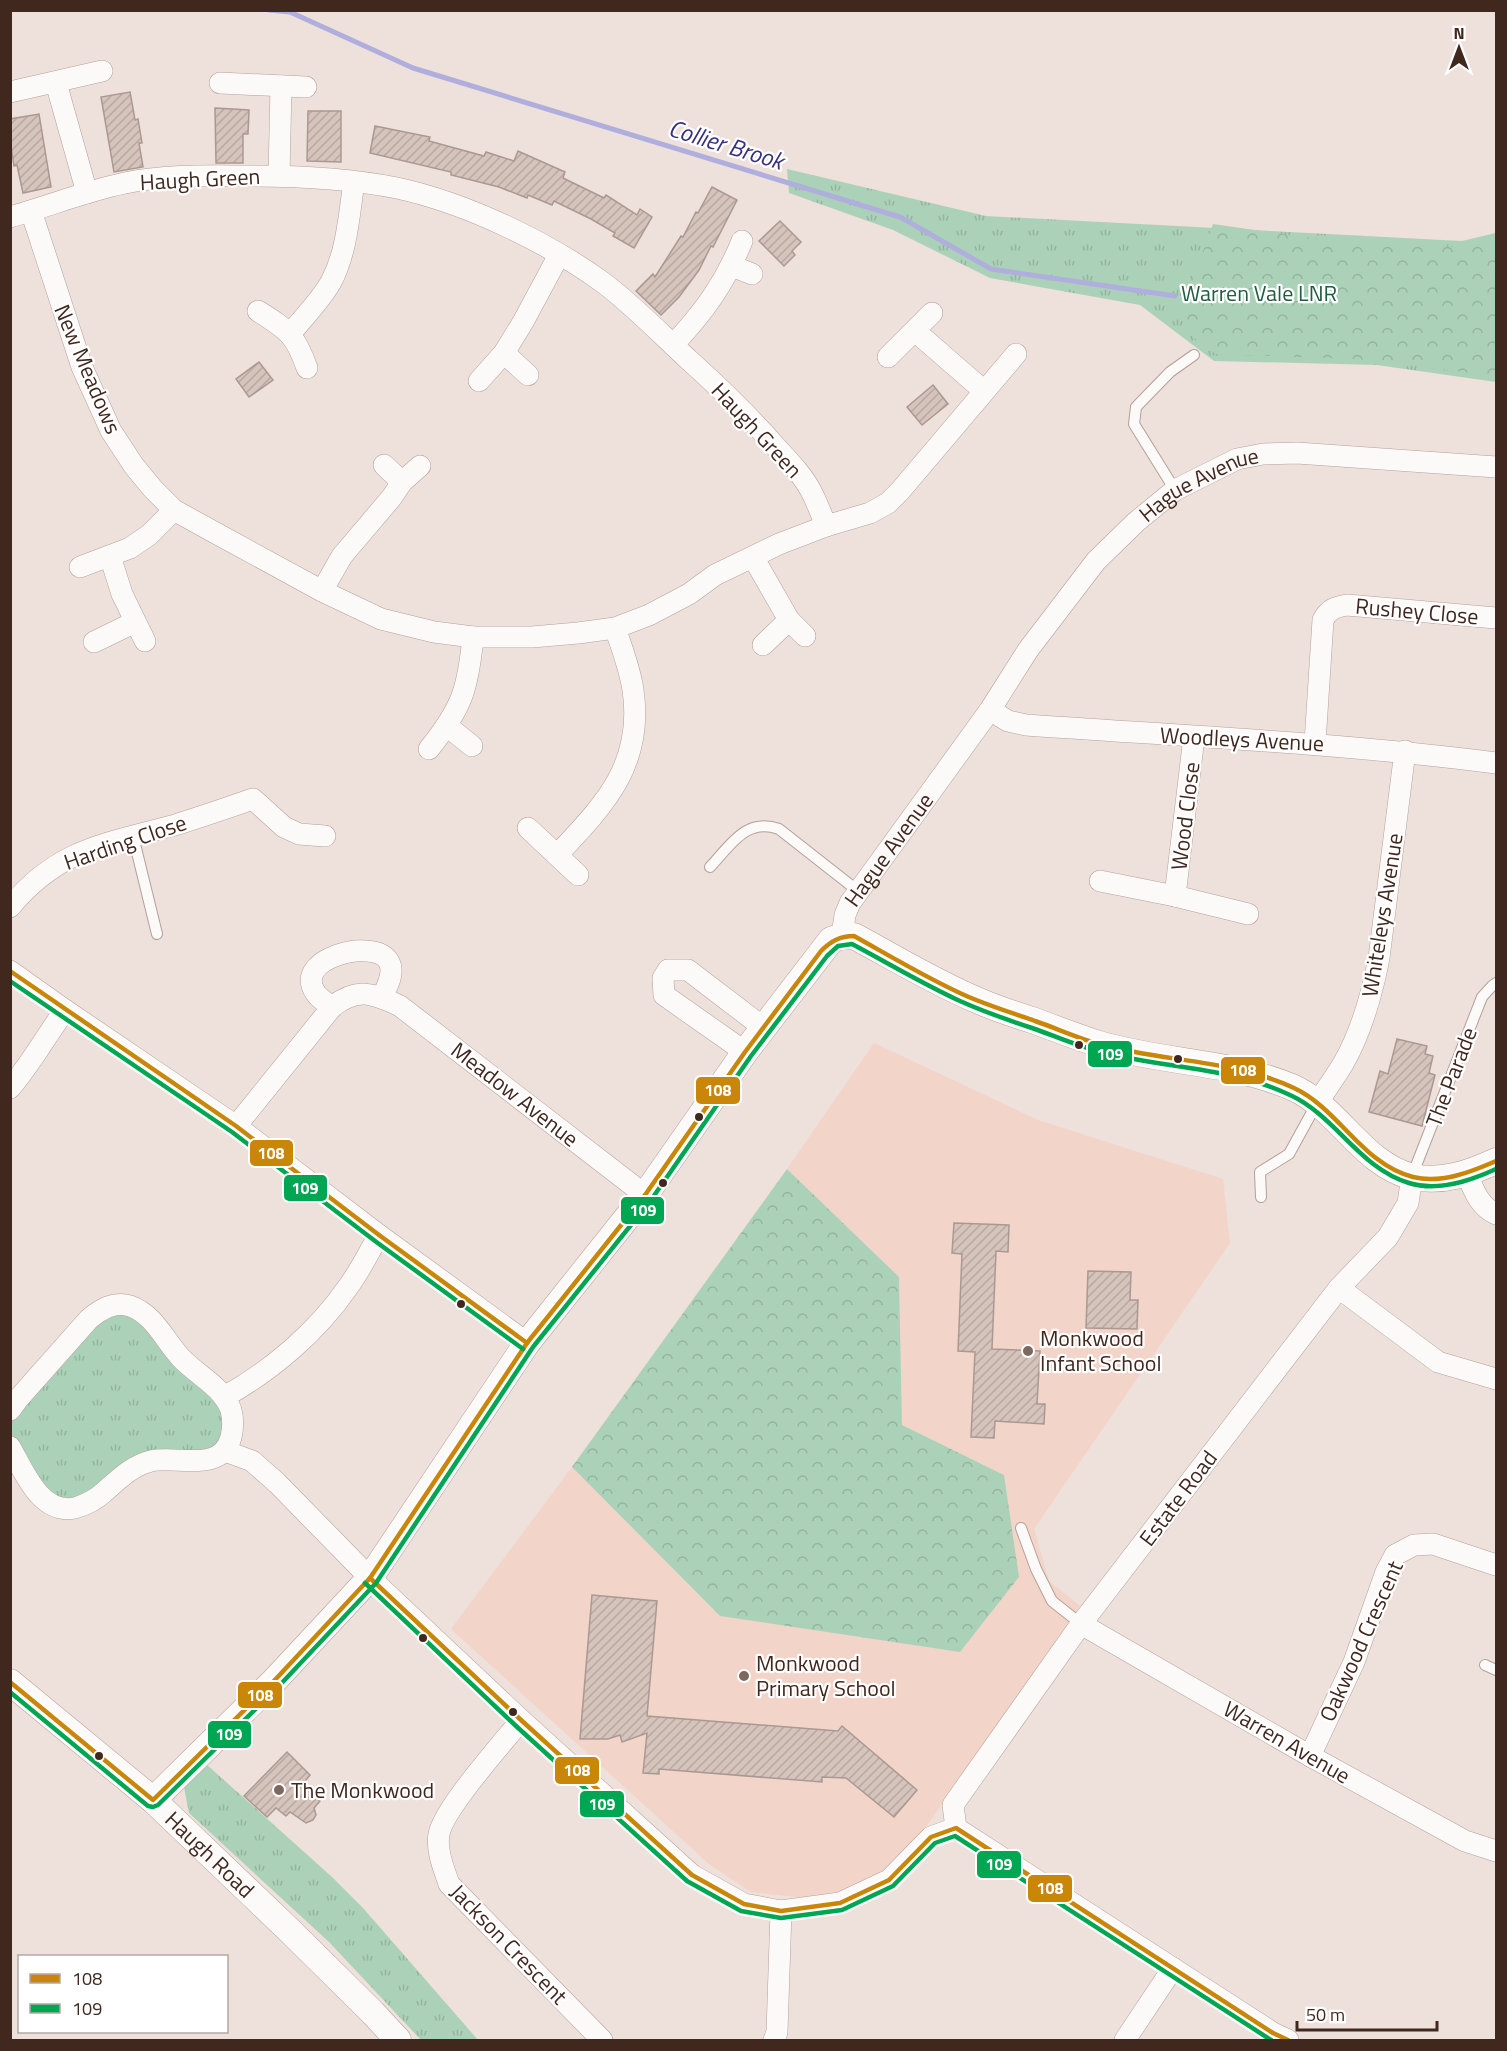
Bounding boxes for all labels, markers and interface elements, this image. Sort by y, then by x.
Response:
north arrow [1429,18,1489,78]
text: N [1453,21,1465,45]
water label: Collier Brook [664,110,791,180]
street label: Haugh Green [139,159,261,199]
park label: Warren Vale LNR [1181,276,1337,310]
street label: New Meadows [45,299,131,439]
street label: Haugh Green [703,374,811,486]
street label: Hague Avenue [1131,438,1261,530]
street label: Rushey Close [1354,589,1480,633]
street label: Woodleys Avenue [1159,718,1325,760]
street label: Wood Close [1161,760,1209,872]
street label: Hague Avenue [836,786,942,914]
street label: Harding Close [59,805,191,879]
street label: Whiteleys Avenue [1352,831,1412,999]
street label: The Parade [1416,1022,1486,1132]
street label: Meadow Avenue [444,1033,586,1155]
unlabelled marker [1073,1039,1085,1051]
line badge: 109 [1087,1040,1133,1068]
text: 109 [1097,1042,1123,1066]
unlabelled marker [1172,1053,1184,1065]
line badge: 108 [1220,1056,1266,1085]
text: 108 [1230,1058,1256,1082]
line badge: 108 [695,1076,741,1105]
text: 108 [705,1078,731,1102]
unlabelled marker [693,1111,705,1123]
line badge: 108 [249,1139,294,1167]
text: 108 [258,1141,284,1165]
line badge: 109 [283,1174,328,1202]
text: 109 [292,1176,318,1200]
unlabelled marker [657,1177,669,1189]
line badge: 109 [620,1196,665,1225]
text: 109 [630,1198,656,1222]
unlabelled marker [455,1298,467,1310]
place label: Monkwood Infant School [1040,1321,1162,1380]
marker: Monkwood Infant School [1021,1344,1035,1358]
street label: Estate Road [1131,1443,1225,1553]
street label: Oakwood Crescent [1310,1555,1412,1727]
unlabelled marker [417,1632,429,1644]
place label: Monkwood Primary School [756,1646,896,1705]
marker: Monkwood Primary School [737,1669,751,1683]
line badge: 108 [237,1681,283,1709]
text: 108 [247,1683,273,1707]
street label: Warren Avenue [1217,1692,1357,1792]
unlabelled marker [507,1706,519,1718]
line badge: 109 [207,1720,252,1749]
text: 109 [216,1722,242,1746]
unlabelled marker [93,1750,105,1762]
line badge: 108 [554,1756,600,1785]
text: 108 [564,1758,590,1782]
place label: The Monkwood [291,1773,434,1807]
marker: The Monkwood [272,1783,286,1797]
line badge: 109 [579,1790,625,1818]
text: 109 [589,1792,615,1816]
street label: Haugh Road [157,1803,263,1906]
line badge: 109 [976,1850,1022,1879]
text: 109 [986,1852,1012,1876]
line badge: 108 [1027,1874,1073,1903]
street label: Jackson Crescent [442,1876,576,2012]
text: 108 [1037,1876,1063,1900]
legend [18,1955,228,2033]
text: 108 [72,1965,102,1992]
scale bar [1297,1994,1436,2032]
text: 109 [72,1995,102,2022]
text: 50 m [1306,2001,1345,2028]

